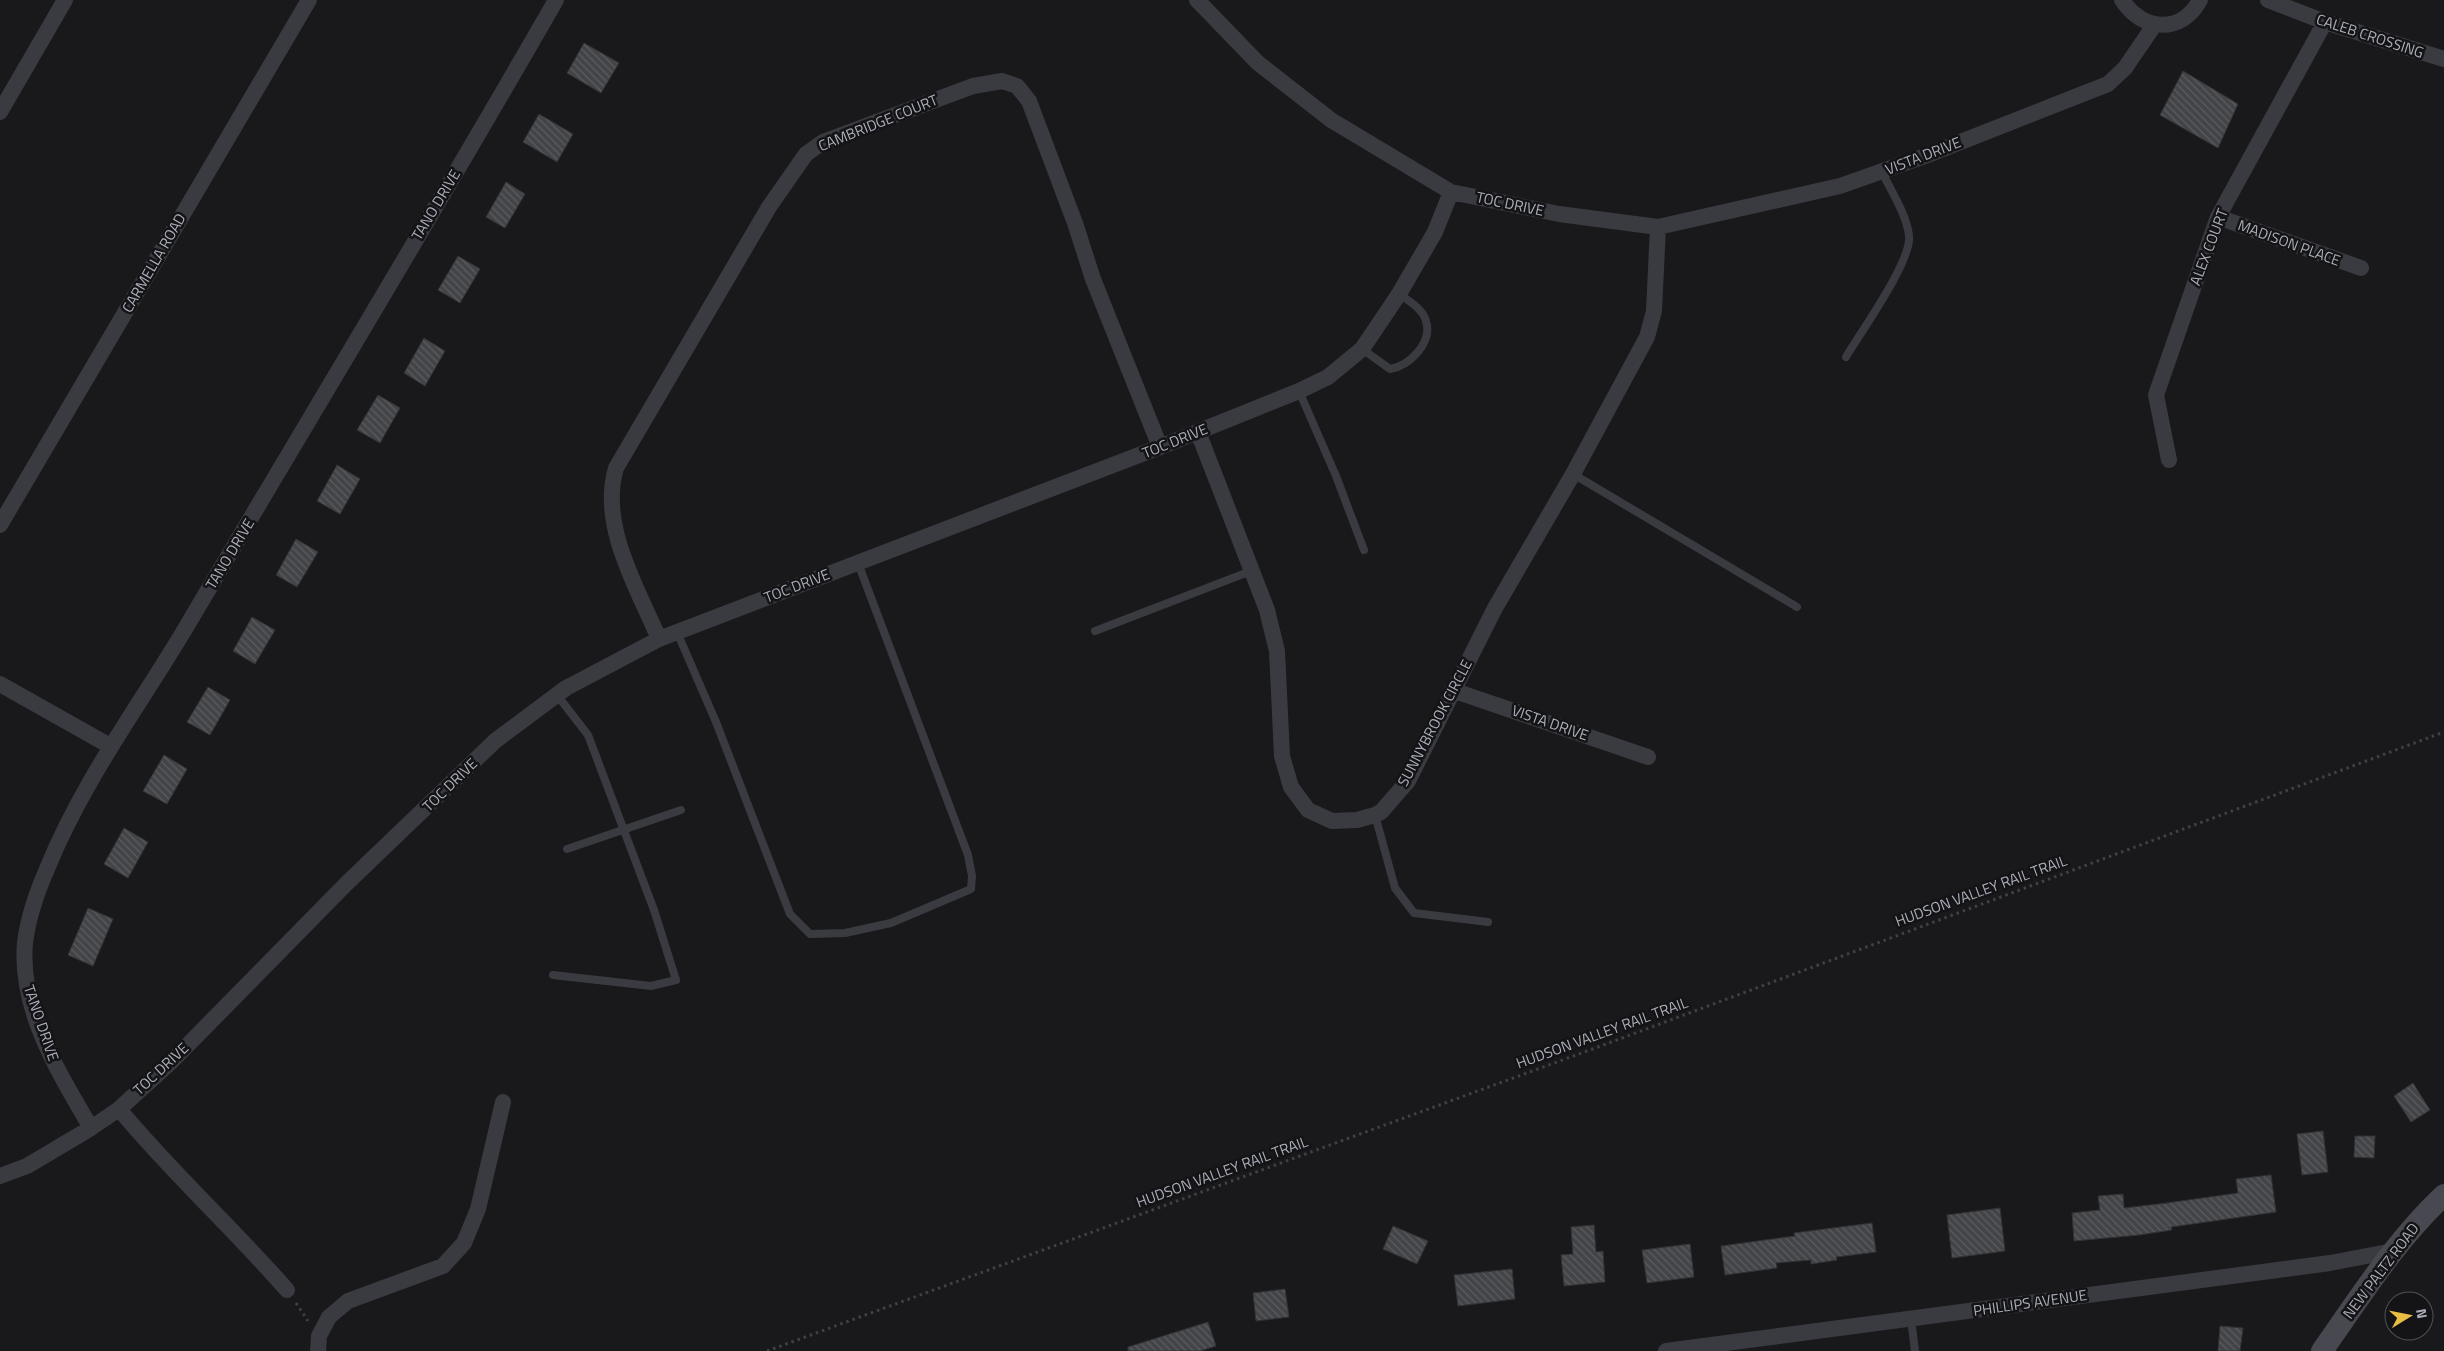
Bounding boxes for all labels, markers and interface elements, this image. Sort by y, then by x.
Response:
street label: CALEB CROSSING [2313,7,2427,64]
street label: CAMBRIDGE COURT [815,88,941,157]
street label: VISTA DRIVE [1882,131,1964,181]
street label: TANO DRIVE [405,165,466,245]
street label: TOC DRIVE [1474,185,1546,222]
street label: ALEX COURT [2183,205,2234,289]
street label: CARMELLA ROAD [116,209,191,317]
street label: MADISON PLACE [2235,213,2344,272]
street label: TOC DRIVE [1139,417,1211,464]
street label: TANO DRIVE [199,514,260,594]
street label: TOC DRIVE [761,563,833,609]
street label: SUNNYBROOK CIRCLE [1391,655,1478,790]
street label: VISTA DRIVE [1509,699,1592,746]
street label: TOC DRIVE [417,753,482,817]
street label: HUDSON VALLEY RAIL TRAIL [1892,849,2070,932]
street label: TANO DRIVE [18,982,65,1064]
street label: HUDSON VALLEY RAIL TRAIL [1513,991,1691,1074]
street label: TOC DRIVE [128,1037,194,1100]
street label: HUDSON VALLEY RAIL TRAIL [1133,1130,1311,1213]
street label: NEW PALTZ ROAD [2339,1220,2423,1322]
street label: PHILLIPS AVENUE [1972,1283,2088,1322]
north arrow [2384,1291,2434,1341]

